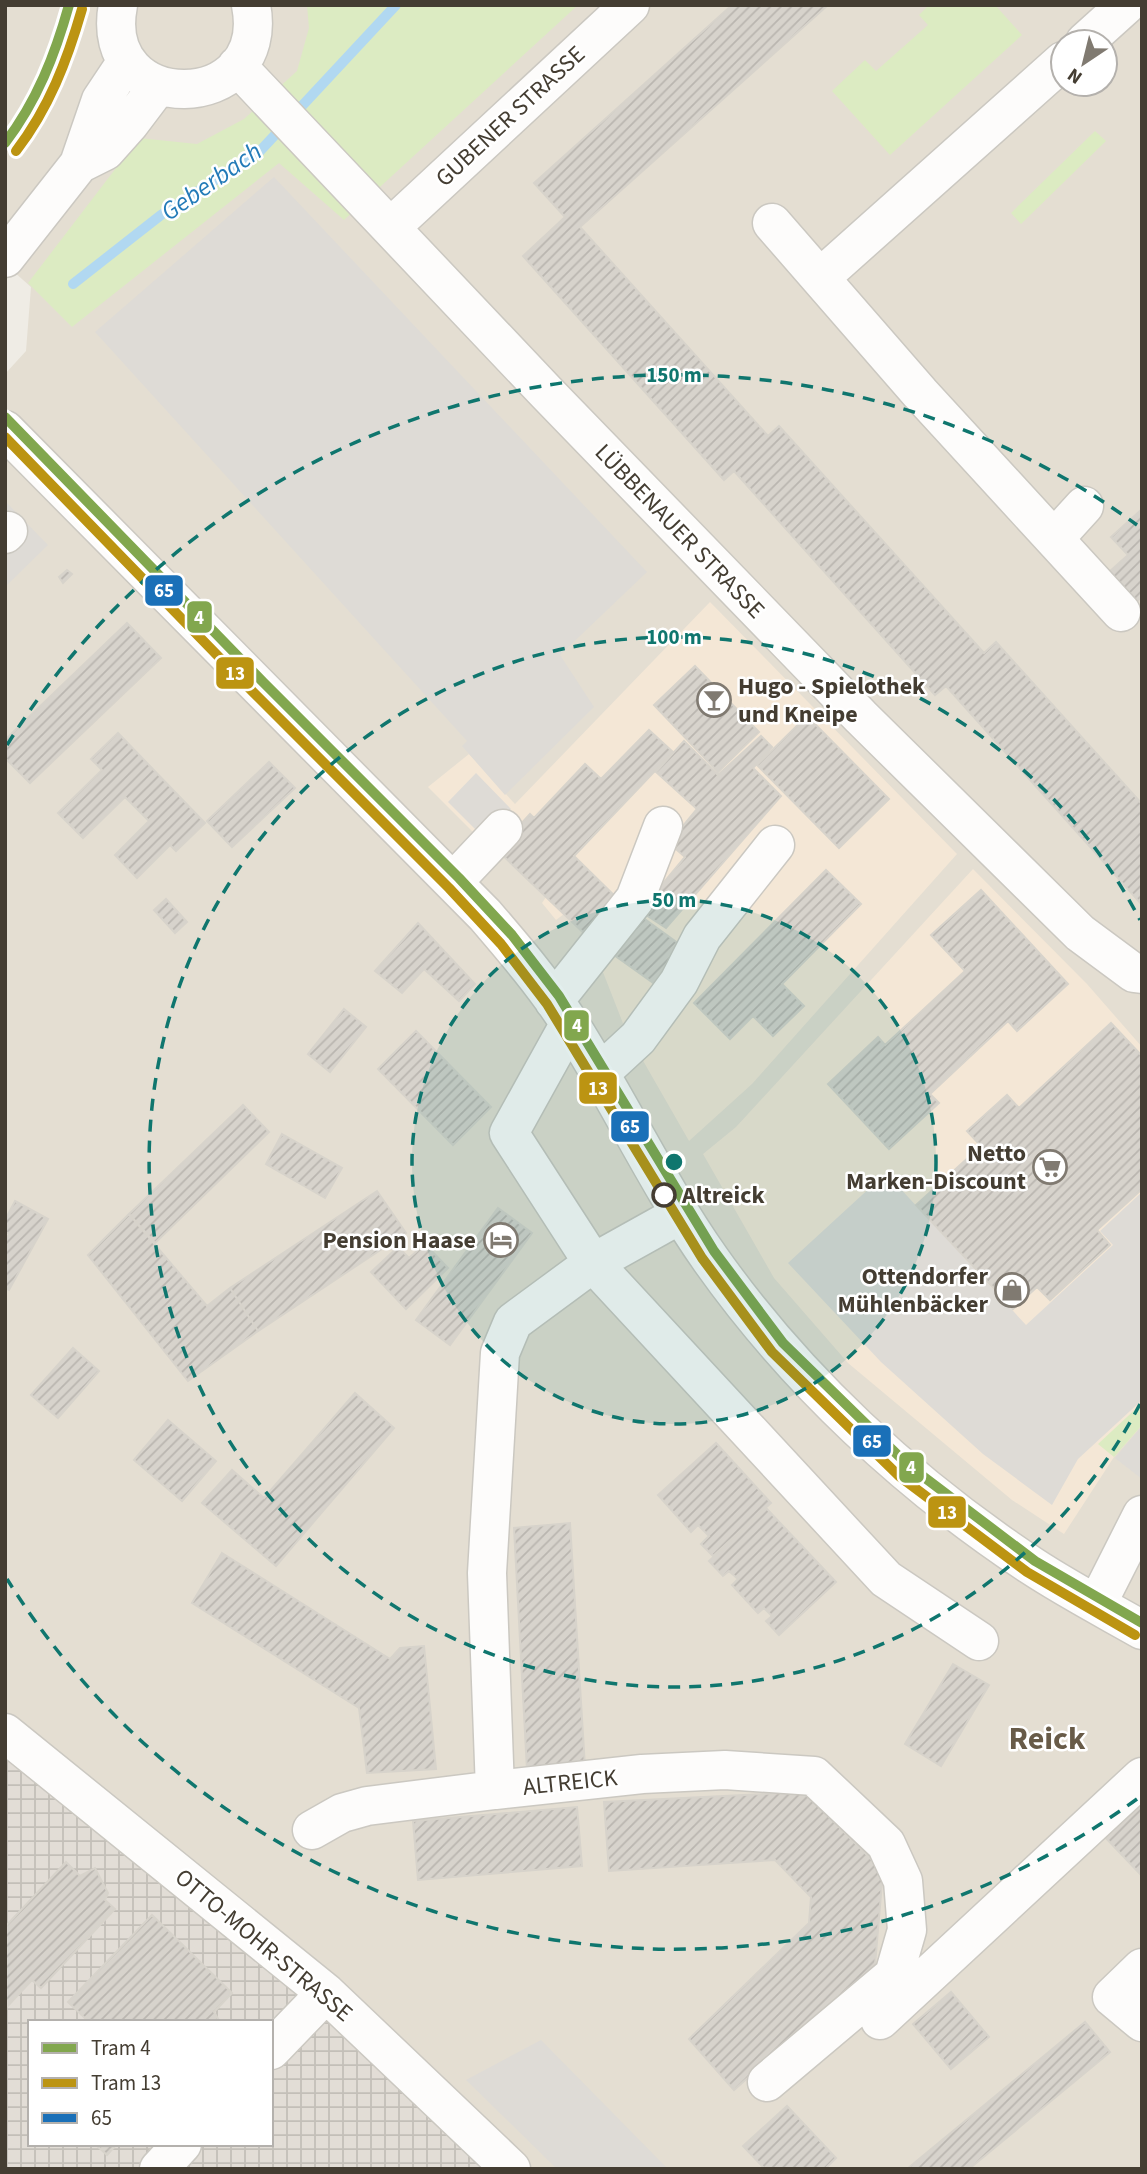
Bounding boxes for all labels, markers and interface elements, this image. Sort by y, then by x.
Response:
north arrow [1049,28,1119,98]
street label: GUBENER STRASSE [428,38,593,195]
text: N [1062,61,1088,90]
water label: Geberbach [153,133,269,230]
text: 150 m [646,360,702,390]
street label: LÜBBENAUER STRASSE [587,436,773,627]
line badge: 65 [144,574,184,607]
text: 65 [154,578,174,605]
line badge: 4 [186,600,213,634]
text: 4 [194,605,204,632]
text: 100 m [646,622,702,652]
line badge: 13 [215,656,255,690]
text: 13 [225,661,245,688]
place label: Hugo - Spielothek und Kneipe [738,669,926,732]
bar icon: Hugo - Spielothek und Kneipe [695,681,733,719]
text: 50 m [652,885,696,915]
line badge: 4 [563,1009,590,1042]
text: 4 [572,1013,582,1040]
line badge: 13 [578,1071,618,1105]
text: 13 [588,1076,608,1103]
line badge: 65 [610,1110,650,1143]
text: 65 [620,1114,640,1141]
place label: Netto Marken-Discount [846,1136,1026,1199]
supermarket icon: Netto Marken-Discount [1031,1148,1069,1186]
centre of rings [662,1150,686,1174]
place label: Altreick [681,1178,765,1213]
marker: Altreick [652,1183,676,1207]
hotel icon: Pension Haase [482,1221,520,1259]
place label: Pension Haase [322,1223,476,1258]
place label: Ottendorfer Mühlenbäcker [838,1259,988,1322]
shop icon: Ottendorfer Mühlenbäcker [993,1271,1031,1309]
line badge: 65 [852,1424,892,1458]
text: 65 [862,1429,882,1456]
line badge: 4 [898,1451,925,1484]
text: 4 [906,1455,916,1482]
line badge: 13 [927,1495,967,1529]
text: 13 [937,1500,957,1527]
district label: Reick [1008,1716,1086,1762]
street label: ALTREICK [521,1760,619,1805]
street label: OTTO-MOHR-STRASSE [167,1860,360,2030]
legend [28,2020,273,2146]
text: Tram 4 [91,2033,151,2063]
text: Tram 13 [91,2068,161,2098]
text: 65 [91,2103,112,2133]

